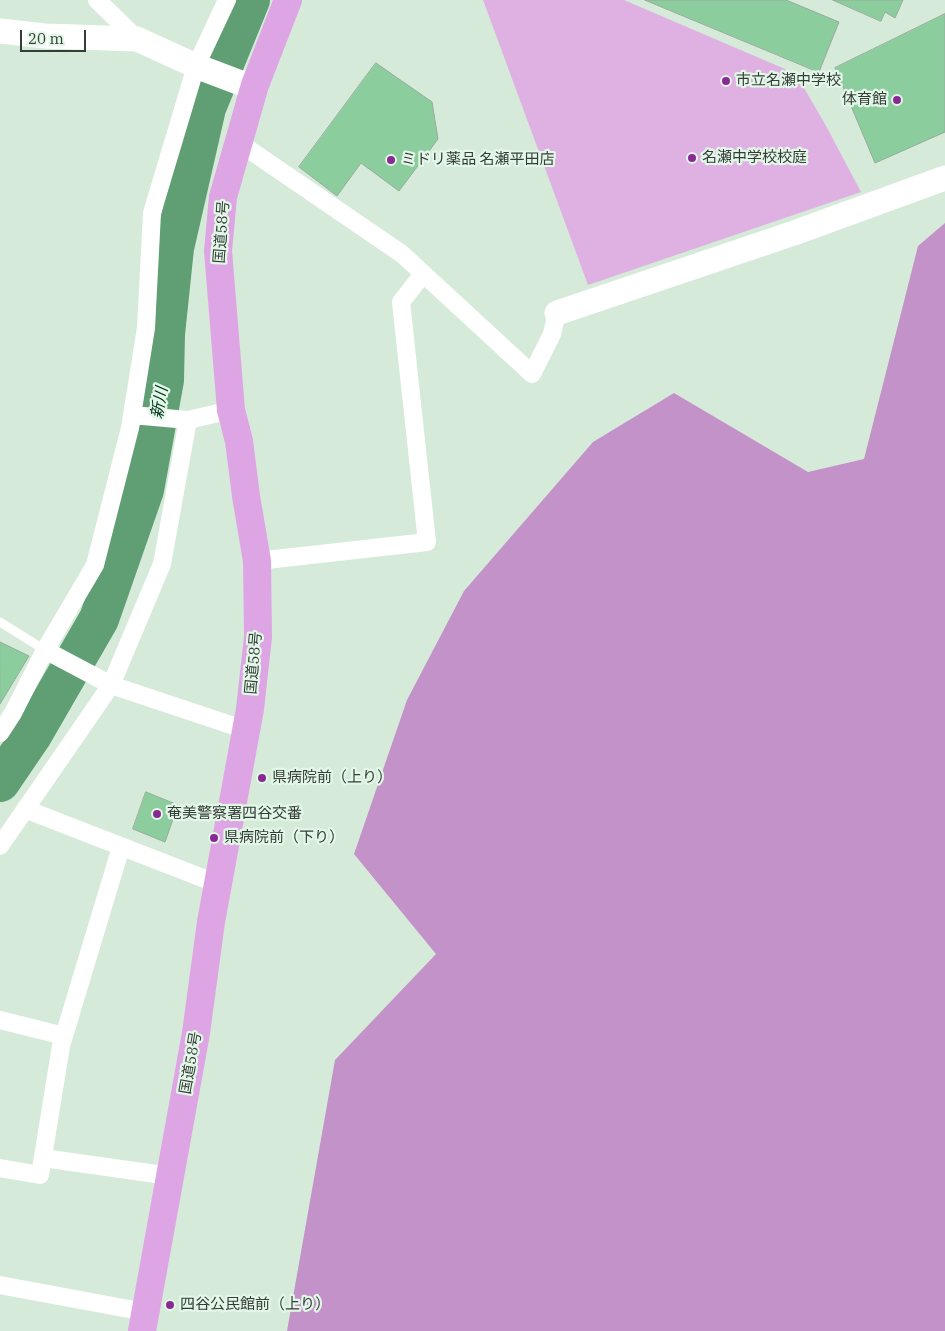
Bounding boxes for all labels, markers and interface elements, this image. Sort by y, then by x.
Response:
scale bar [22,20,89,52]
text: 20 m [28,29,64,48]
place label: 市立名瀬中学校 [736,72,841,90]
marker: 市立名瀬中学校 [720,75,732,87]
place label: 体育館 [842,91,887,109]
marker: 体育館 [891,94,903,106]
place label: 名瀬中学校校庭 [702,149,807,167]
place label: ミドリ薬品 名瀬平田店 [401,151,554,169]
marker: 名瀬中学校校庭 [686,152,698,164]
marker: ミドリ薬品 名瀬平田店 [385,154,397,166]
street label: 国道58号 [211,200,233,264]
water label: 新川 [148,386,172,420]
street label: 国道58号 [242,631,266,695]
place label: 県病院前（上り） [272,769,392,787]
marker: 県病院前（上り） [256,772,268,784]
place label: 奄美警察署四谷交番 [167,805,302,823]
marker: 奄美警察署四谷交番 [151,808,163,820]
place label: 県病院前（下り） [224,829,344,847]
marker: 県病院前（下り） [208,832,220,844]
street label: 国道58号 [177,1030,205,1096]
place label: 四谷公民館前（上り） [180,1296,330,1314]
marker: 四谷公民館前（上り） [164,1299,176,1311]

